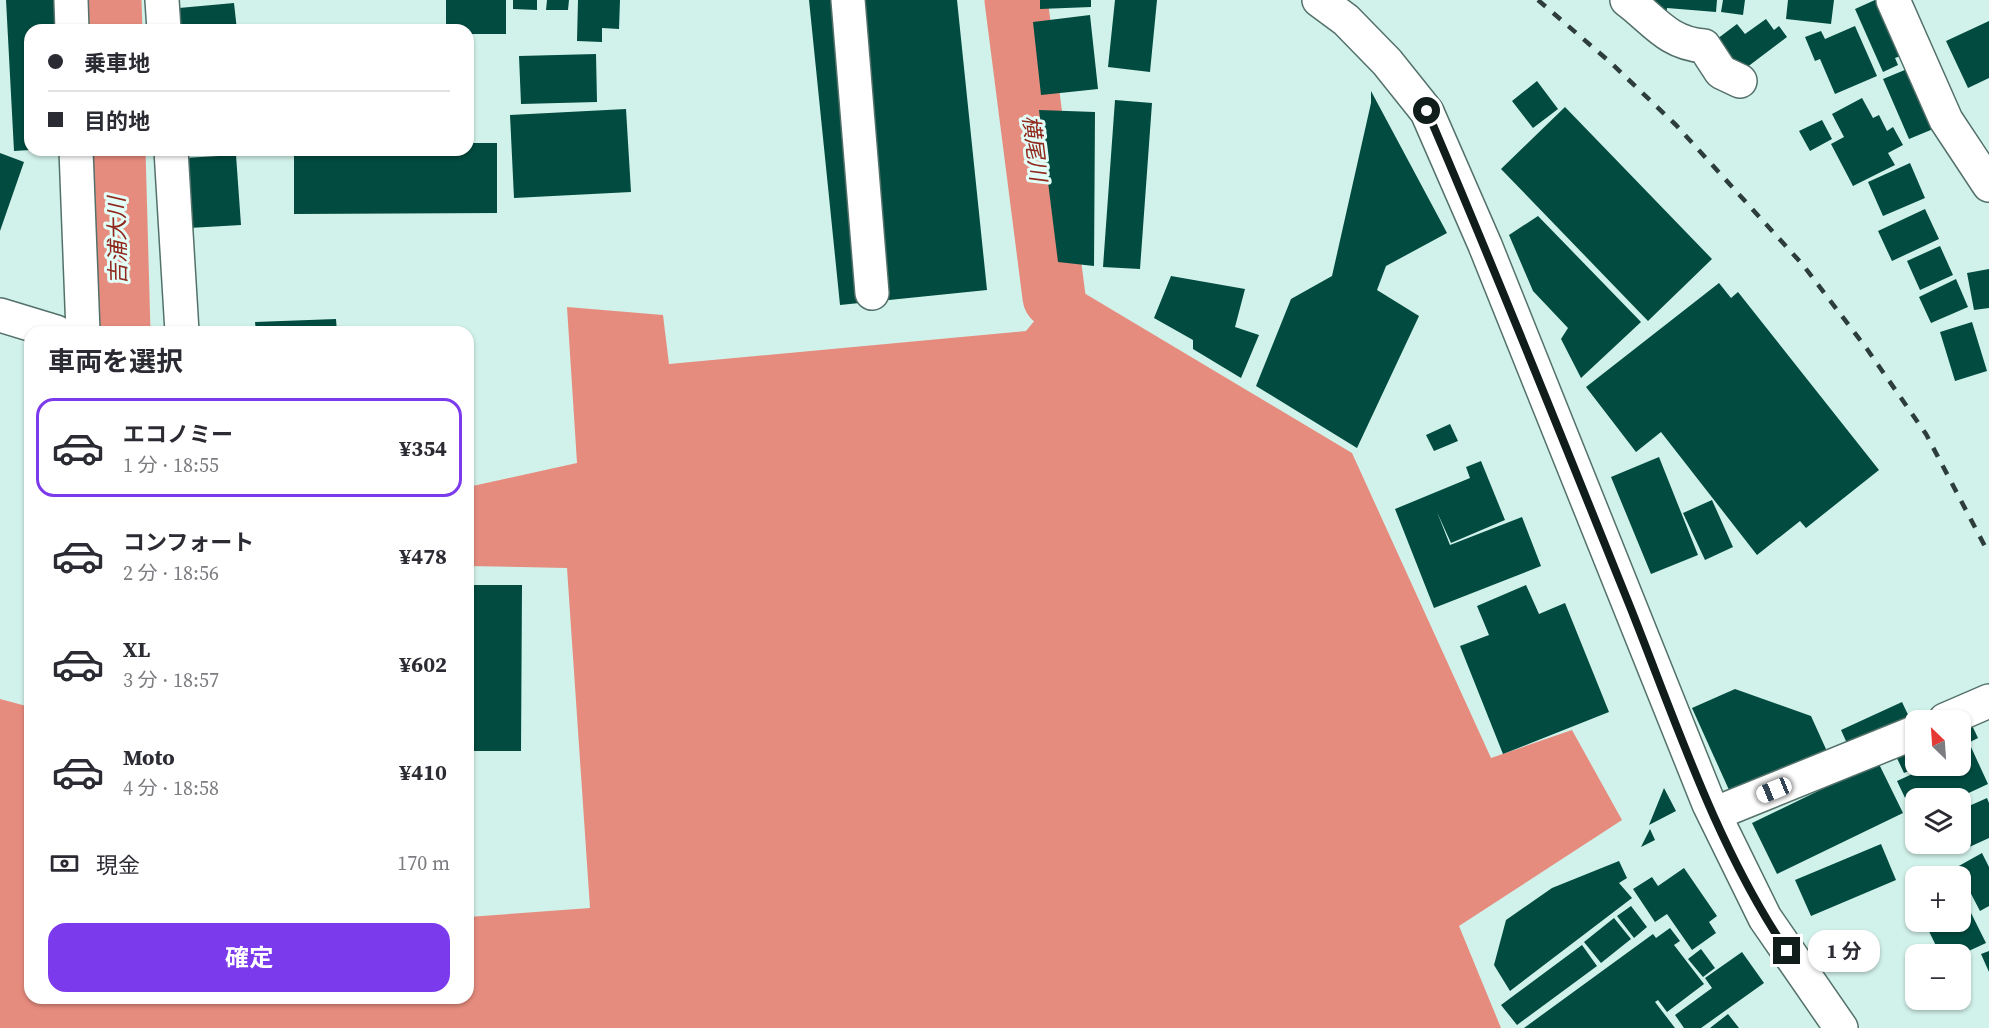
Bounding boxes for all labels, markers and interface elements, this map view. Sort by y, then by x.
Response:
text: 乗車地 [84,48,150,78]
route start [1413,97,1440,124]
text: 目的地 [84,106,150,136]
water label: 横尾川 [1016,113,1054,185]
water label: 吉浦大川 [101,195,133,285]
text: 車両を選択 [48,343,183,380]
text: エコノミー [123,419,233,449]
icon: car [51,421,105,475]
text: ¥354 [399,433,447,463]
text: 1 分 · 18:55 [123,451,219,479]
text: コンフォート [123,527,254,557]
icon: car [51,529,105,583]
text: ¥478 [399,541,447,571]
text: 2 分 · 18:56 [123,559,219,587]
text: XL [123,634,150,664]
icon: car [51,637,105,691]
text: ¥602 [399,649,447,679]
text: 3 分 · 18:57 [123,666,219,694]
north arrow [1905,710,1971,776]
map controls [1905,710,1971,1010]
text: Moto [123,742,175,772]
icon: car [51,745,105,799]
text: ¥410 [399,757,447,787]
text: 4 分 · 18:58 [123,774,219,802]
car [1754,775,1794,805]
button: layers [1905,788,1971,854]
icon: cash [48,847,81,880]
text: 170 m [397,849,450,877]
text: 現金 [96,850,140,880]
button: + [1905,866,1971,932]
button: 確定 [48,923,450,992]
callout: 1 分 [1808,930,1880,972]
route end [1773,937,1800,964]
text: 1 分 [1826,937,1862,965]
button: − [1905,944,1971,1010]

